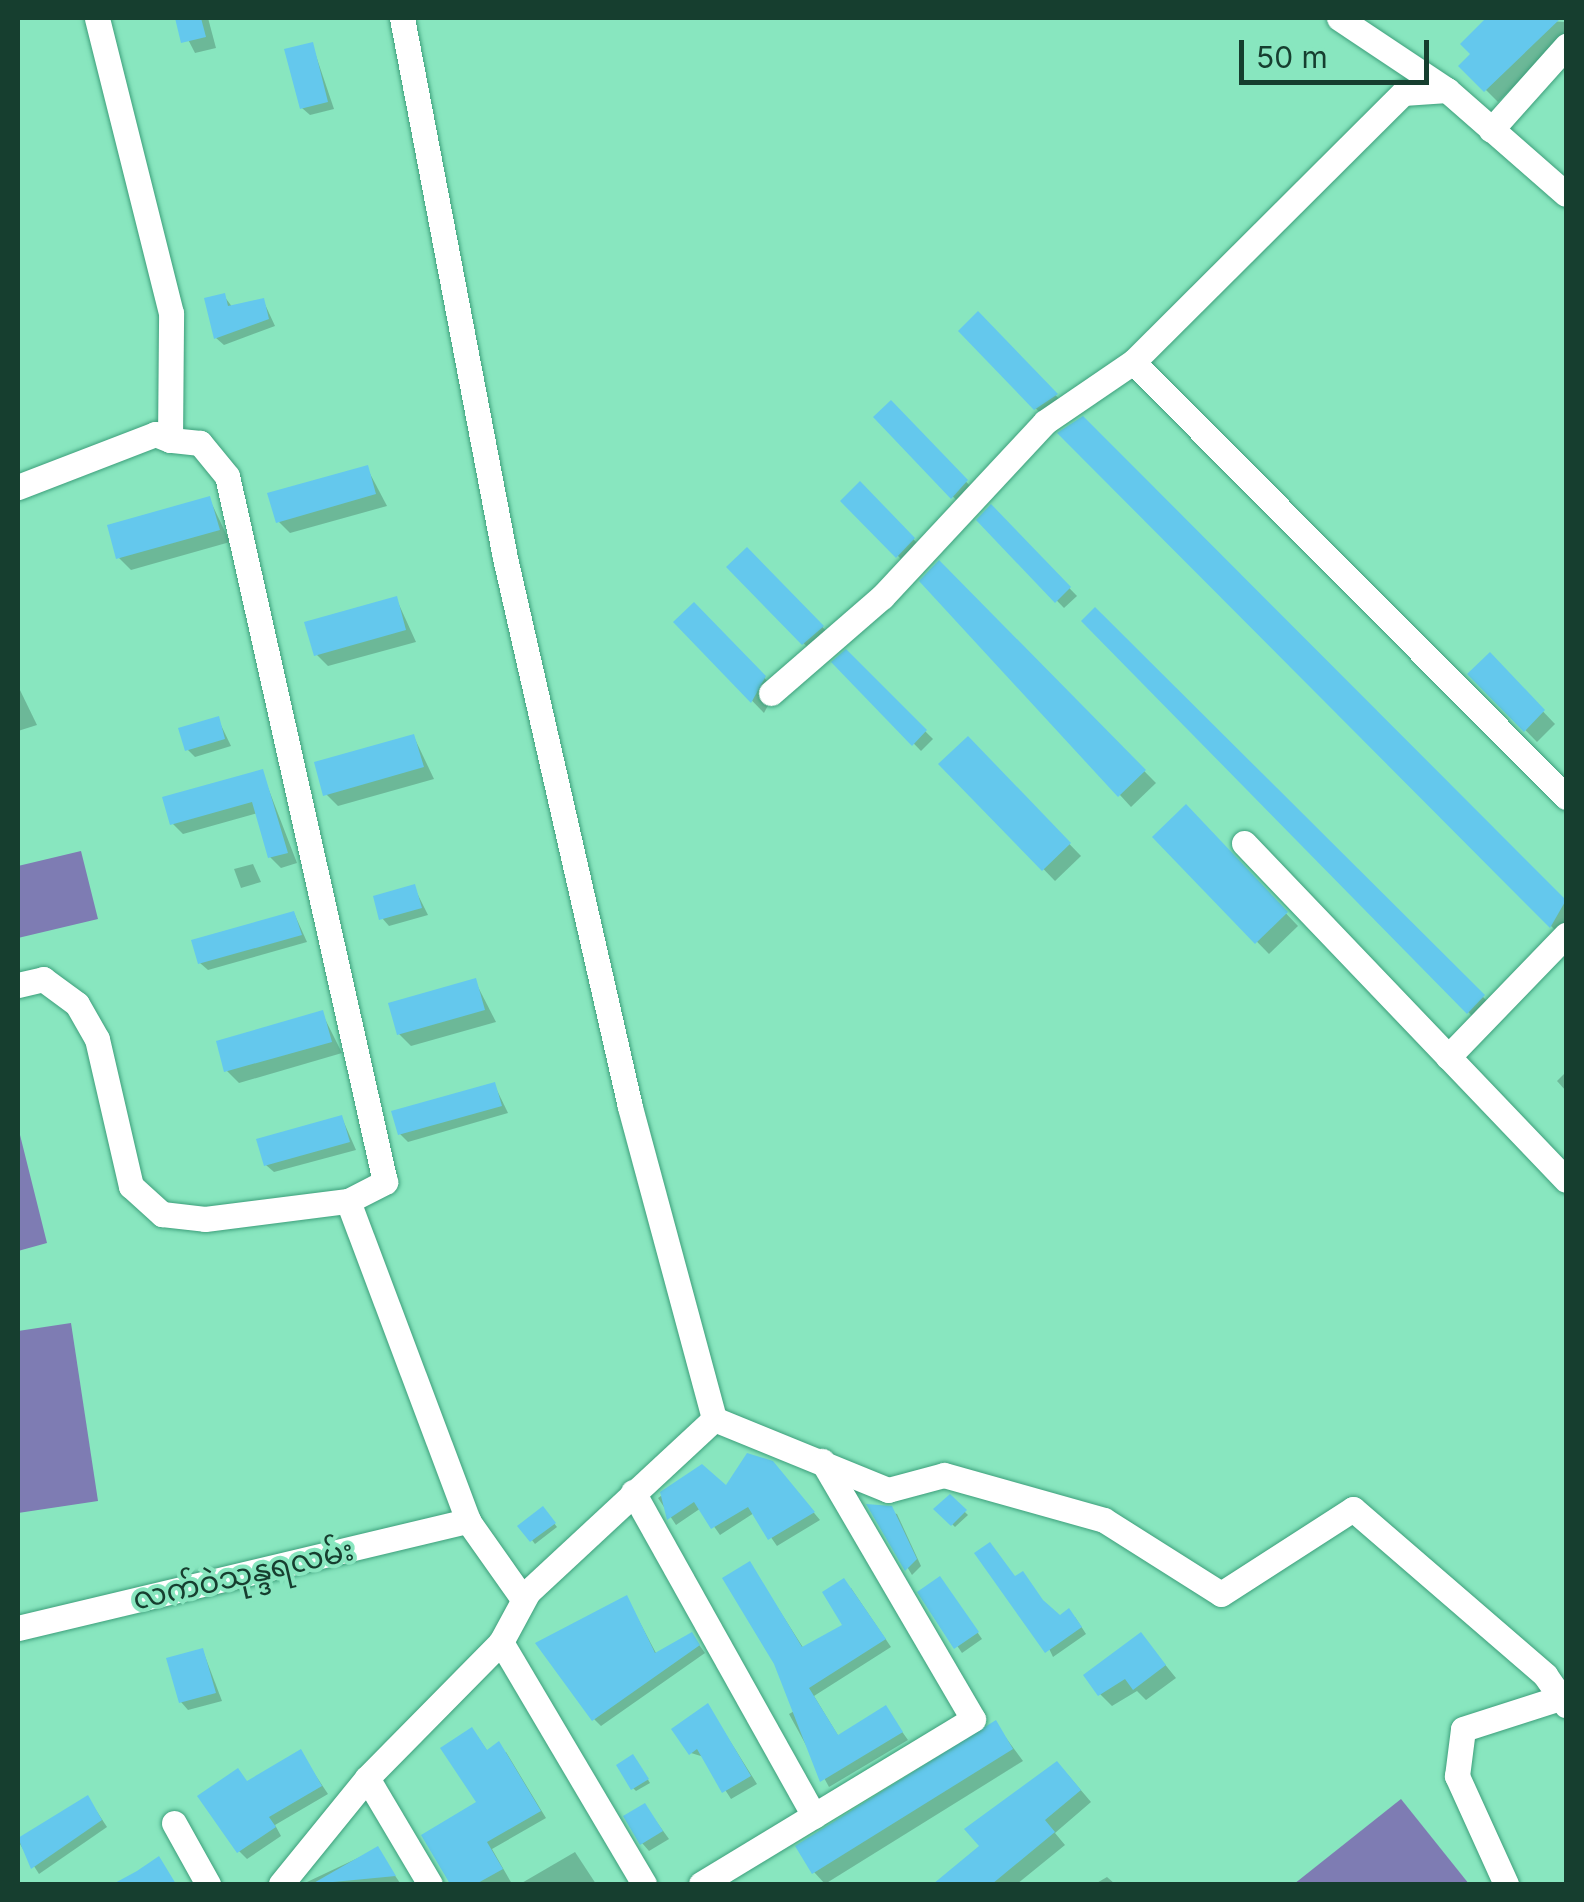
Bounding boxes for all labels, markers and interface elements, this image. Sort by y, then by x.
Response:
scale bar [1244,20,1434,82]
text: 50 m [1256,39,1328,75]
street label: လက်ဝဲသုန္ဒရလမ်း [129,1531,357,1617]

